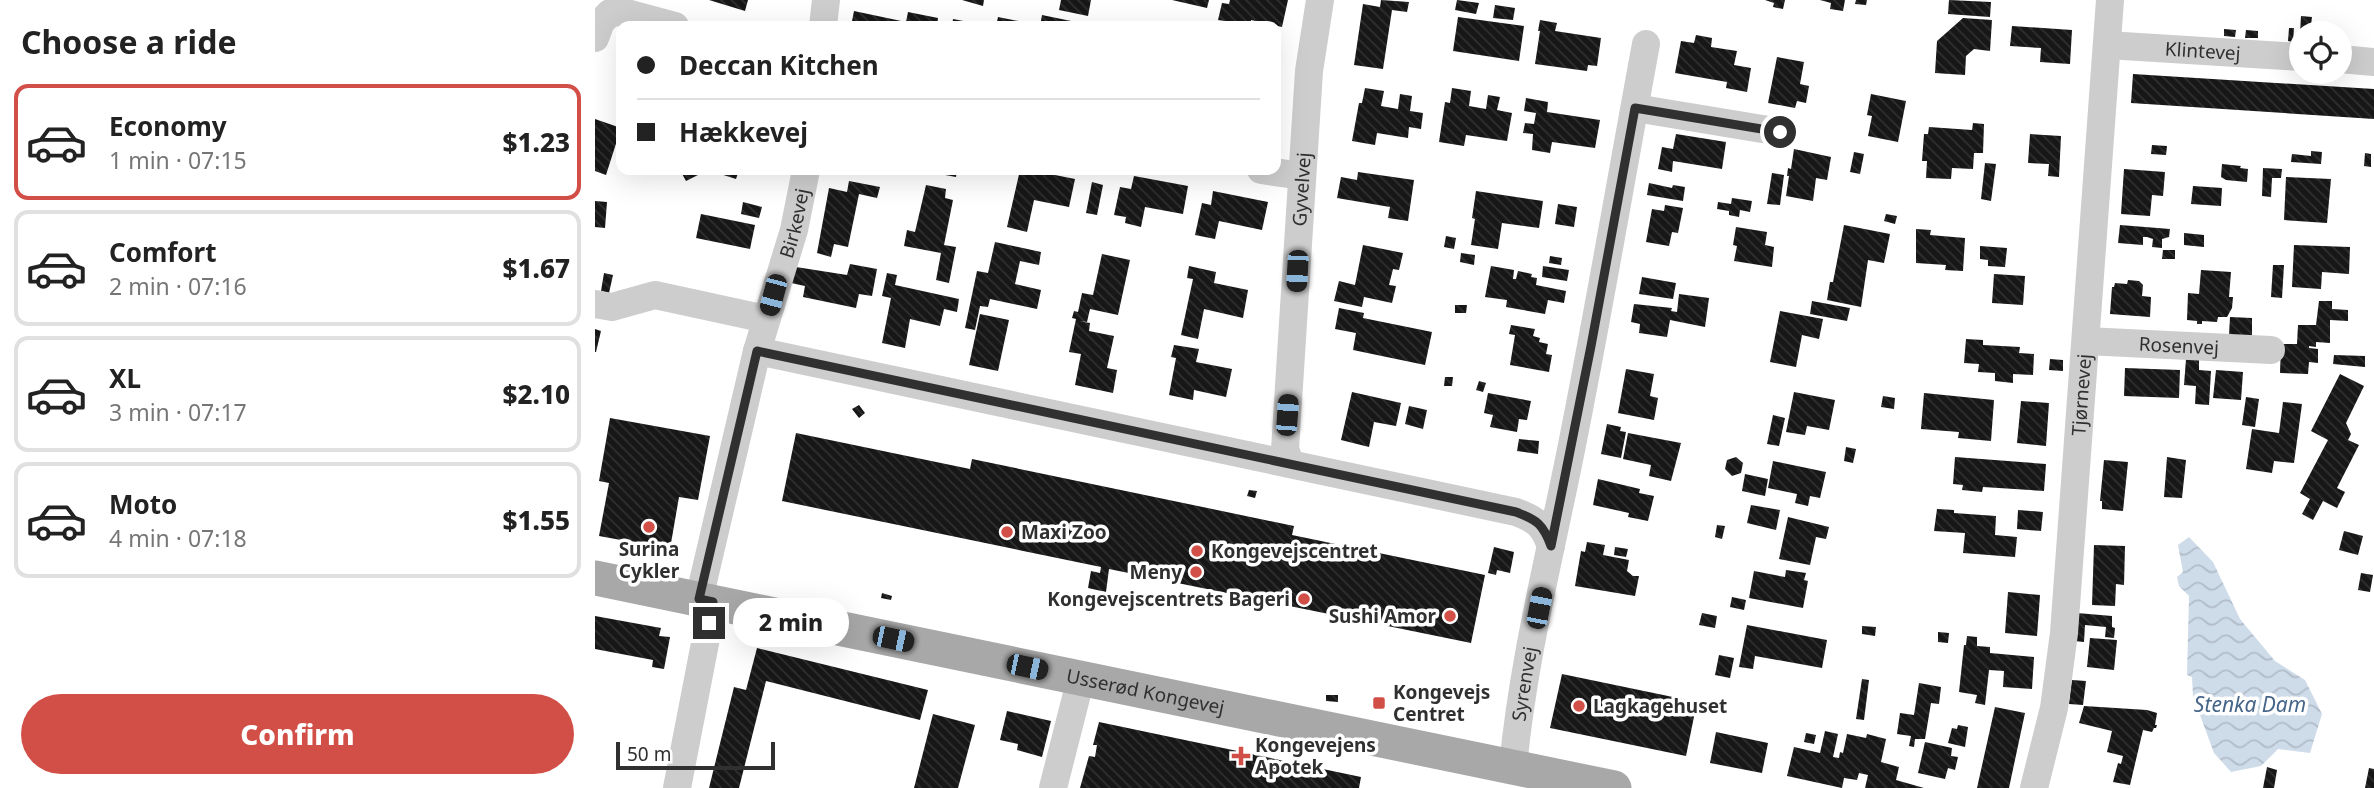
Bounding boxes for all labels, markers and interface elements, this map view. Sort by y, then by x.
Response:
text: Choose a ride [21,20,237,63]
map controls [2289,21,2352,84]
button: locate [2289,21,2352,84]
street label: Klintevej [2164,36,2241,66]
text: Deccan Kitchen [679,47,879,83]
text: Economy [109,108,227,144]
icon: car [25,111,88,174]
text: Hækkevej [679,114,808,150]
route start [1764,116,1796,148]
text: $1.23 [503,124,570,160]
text: 1 min · 07:15 [109,144,247,176]
street label: Gyvelvej [1286,152,1317,227]
street label: Birkevej [773,186,815,261]
text: Comfort [109,234,217,270]
icon: car [25,237,88,300]
car [1286,249,1309,293]
text: $1.67 [503,250,570,286]
text: 2 min · 07:16 [109,270,247,302]
car [758,272,789,318]
street label: Rosenvej [2138,331,2220,360]
street label: Tjørnevej [2065,353,2097,437]
text: XL [109,360,141,396]
icon: car [25,363,88,426]
text: $2.10 [503,376,570,412]
car [1276,393,1299,437]
text: 3 min · 07:17 [109,396,247,428]
text: Moto [109,486,177,522]
icon: car [25,489,88,552]
text: $1.55 [503,502,570,538]
marker: Surina Cykler [641,519,657,535]
place label: Maxi Zoo [1021,519,1107,545]
text: 4 min · 07:18 [109,522,247,554]
marker: Maxi Zoo [999,524,1015,540]
place label: Surina Cykler [619,536,680,584]
place label: Kongevejscentret [1211,538,1378,564]
marker: Kongevejscentret [1189,543,1205,559]
place label: Meny [1130,559,1182,585]
marker: Meny [1188,564,1204,580]
car [1525,585,1554,631]
place label: Kongevejscentrets Bageri [1047,586,1290,612]
marker: Kongevejscentrets Bageri [1296,591,1312,607]
callout: 2 min [733,598,849,648]
place label: Sushi Amor [1329,603,1437,629]
text: 2 min [759,606,823,638]
route end [693,607,725,639]
marker: Sushi Amor [1442,608,1458,624]
car [871,624,916,654]
street label: Syrenvej [1505,644,1543,723]
car [1005,652,1050,682]
street label: Usserød Kongevej [1064,662,1227,720]
place label: Kongevejs Centret [1393,679,1490,727]
water label: Stenka Dam [2194,690,2306,718]
place label: Lagkagehuset [1593,693,1727,719]
button: Confirm [21,694,574,774]
marker: Kongevejs Centret [1371,695,1387,711]
marker: Lagkagehuset [1571,698,1587,714]
place label: Kongevejens Apotek [1255,732,1376,780]
scale bar [616,739,775,771]
text: 50 m [627,741,671,767]
marker: Kongevejens Apotek [1233,748,1249,764]

